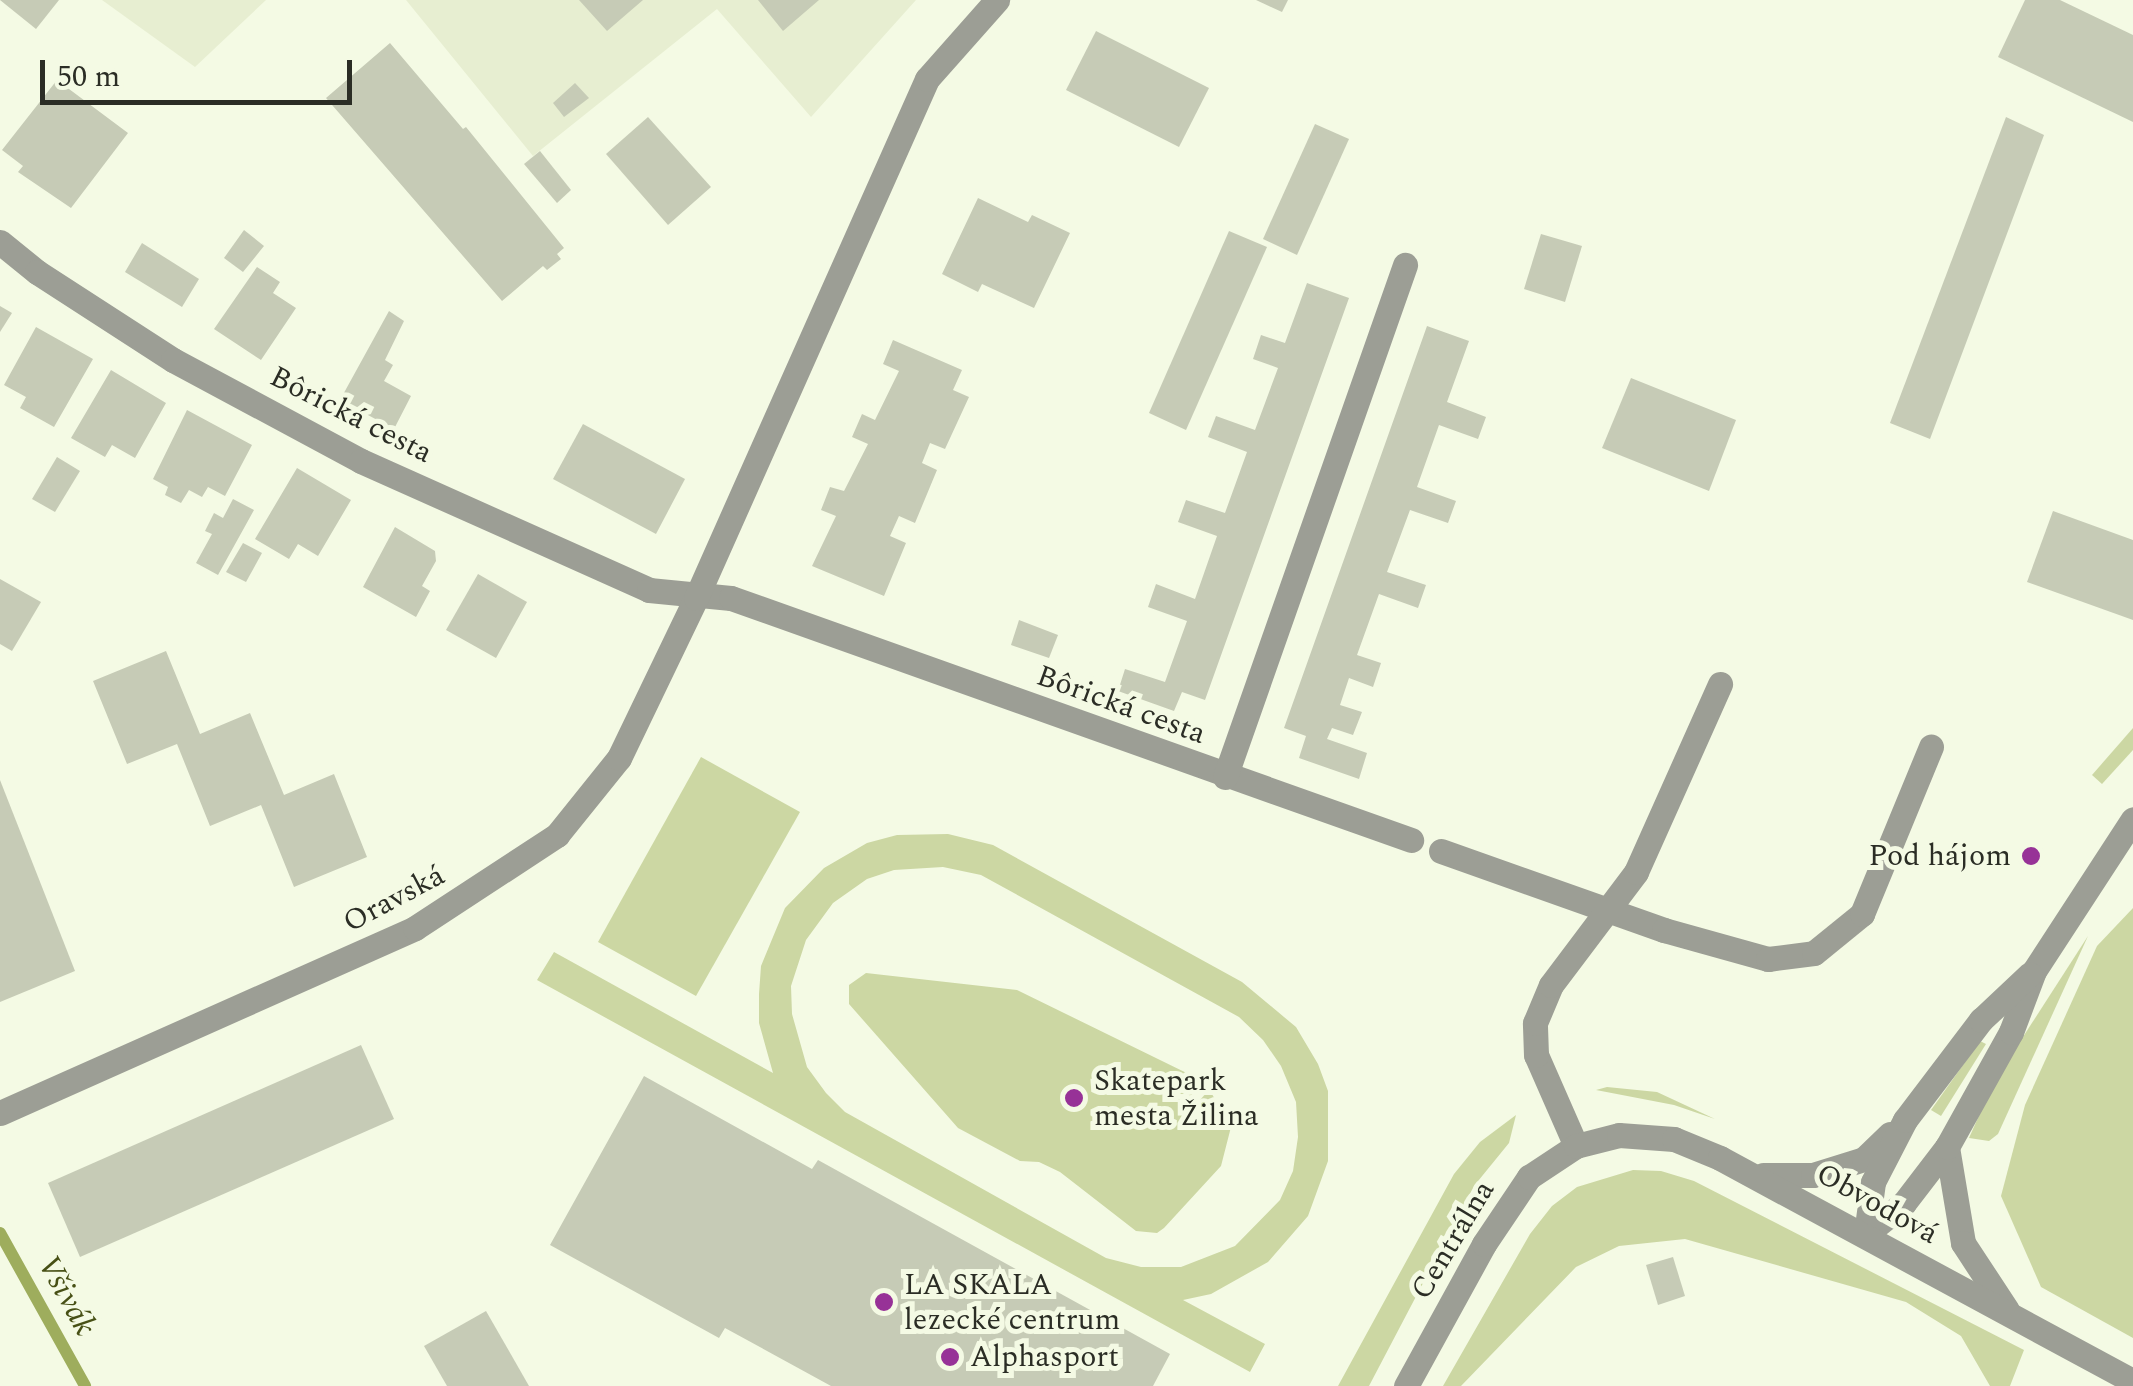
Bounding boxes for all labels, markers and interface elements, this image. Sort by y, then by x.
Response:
scale bar [45,40,358,102]
text: 50 m [57,54,120,100]
street label: Bôrická cesta [264,359,438,471]
street label: Bôrická cesta [1032,658,1210,752]
place label: Pod hájom [1868,838,2011,874]
marker: Pod hájom [2020,845,2042,867]
street label: Oravská [337,857,451,941]
place label: Skatepark mesta Žilina [1094,1063,1259,1134]
marker: Skatepark mesta Žilina [1063,1087,1085,1109]
street label: Obvodová [1810,1156,1944,1252]
street label: Centrálna [1404,1174,1502,1306]
water label: Všivák [28,1249,104,1343]
place label: LA SKALA lezecké centrum [904,1267,1120,1338]
marker: LA SKALA lezecké centrum [873,1291,895,1313]
place label: Alphasport [970,1339,1119,1375]
marker: Alphasport [939,1346,961,1368]

